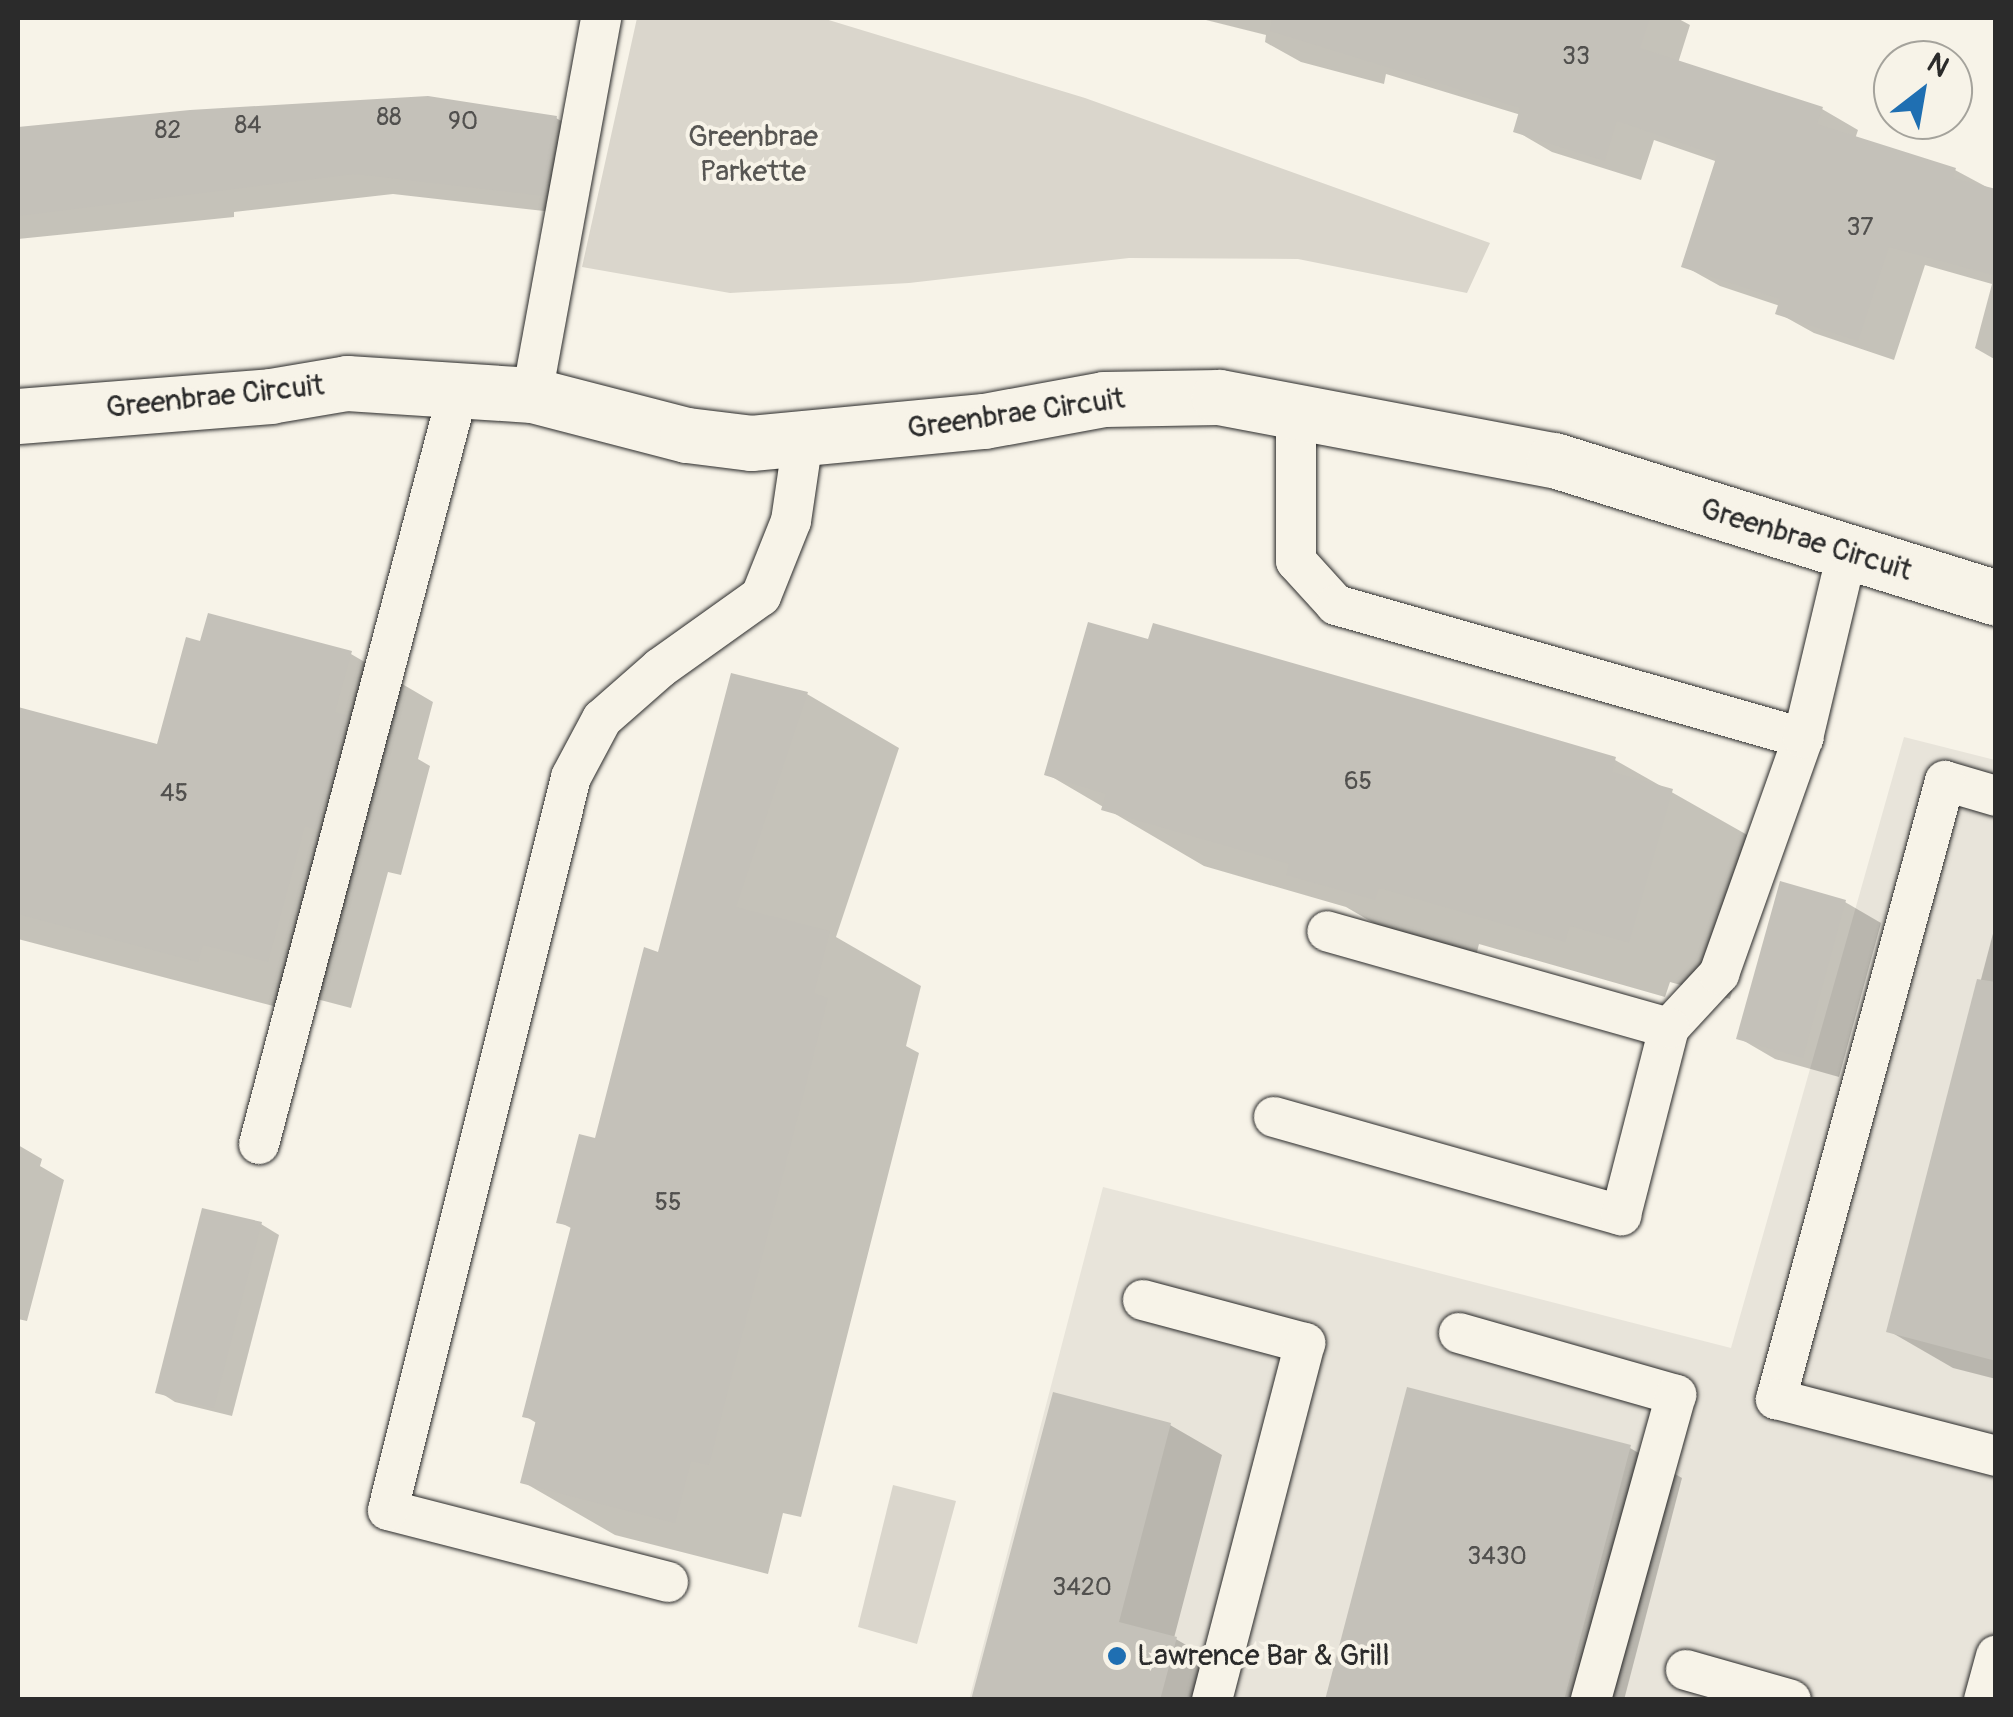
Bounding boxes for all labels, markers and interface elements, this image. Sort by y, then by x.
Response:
north arrow [1873,40,1973,140]
house number: 33 [1562,42,1590,72]
text: N [1921,46,1955,85]
house number: 88 [376,103,402,133]
house number: 90 [448,107,478,137]
house number: 84 [234,111,262,141]
house number: 82 [155,116,181,146]
park label: Greenbrae Parkette [688,119,818,190]
house number: 37 [1846,213,1874,243]
street label: Greenbrae Circuit [104,368,326,426]
street label: Greenbrae Circuit [905,381,1127,447]
street label: Greenbrae Circuit [1696,491,1916,589]
house number: 65 [1344,767,1372,797]
house number: 45 [160,779,188,809]
house number: 55 [654,1188,682,1218]
house number: 3430 [1467,1542,1527,1572]
house number: 3420 [1052,1573,1112,1603]
place label: Lawrence Bar & Grill [1137,1638,1390,1674]
marker: Lawrence Bar & Grill [1106,1645,1128,1667]

